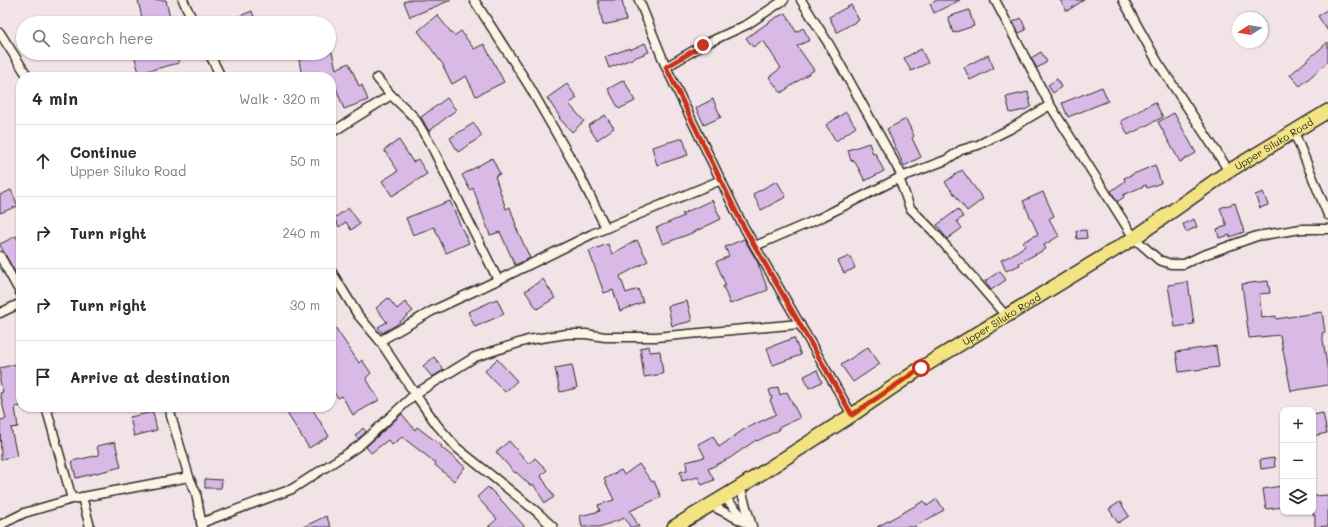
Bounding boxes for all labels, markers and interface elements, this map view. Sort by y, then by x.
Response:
north arrow [1232,12,1268,48]
search box [16,16,336,60]
icon: search [30,27,52,49]
text: Search here [62,28,153,48]
route end [694,36,712,54]
text: 4 min [32,87,78,109]
text: Walk · 320 m [239,90,320,107]
street label: Upper Siluko Road [1232,115,1316,173]
text: Continue [70,142,137,162]
icon: ahead [32,150,54,172]
text: 50 m [290,152,320,169]
text: Upper Siluko Road [70,162,186,179]
icon: right [32,222,54,244]
text: Turn right [70,223,147,243]
text: 240 m [283,224,320,241]
street label: Upper Siluko Road [960,290,1043,348]
icon: right [32,294,54,316]
text: Turn right [70,295,147,315]
text: 30 m [290,296,320,313]
route start [912,359,930,377]
icon: arrive [32,366,54,388]
text: Arrive at destination [70,367,230,387]
map controls [1280,407,1316,515]
button: + [1280,407,1316,443]
button: − [1280,443,1316,479]
button: layers [1280,479,1316,515]

